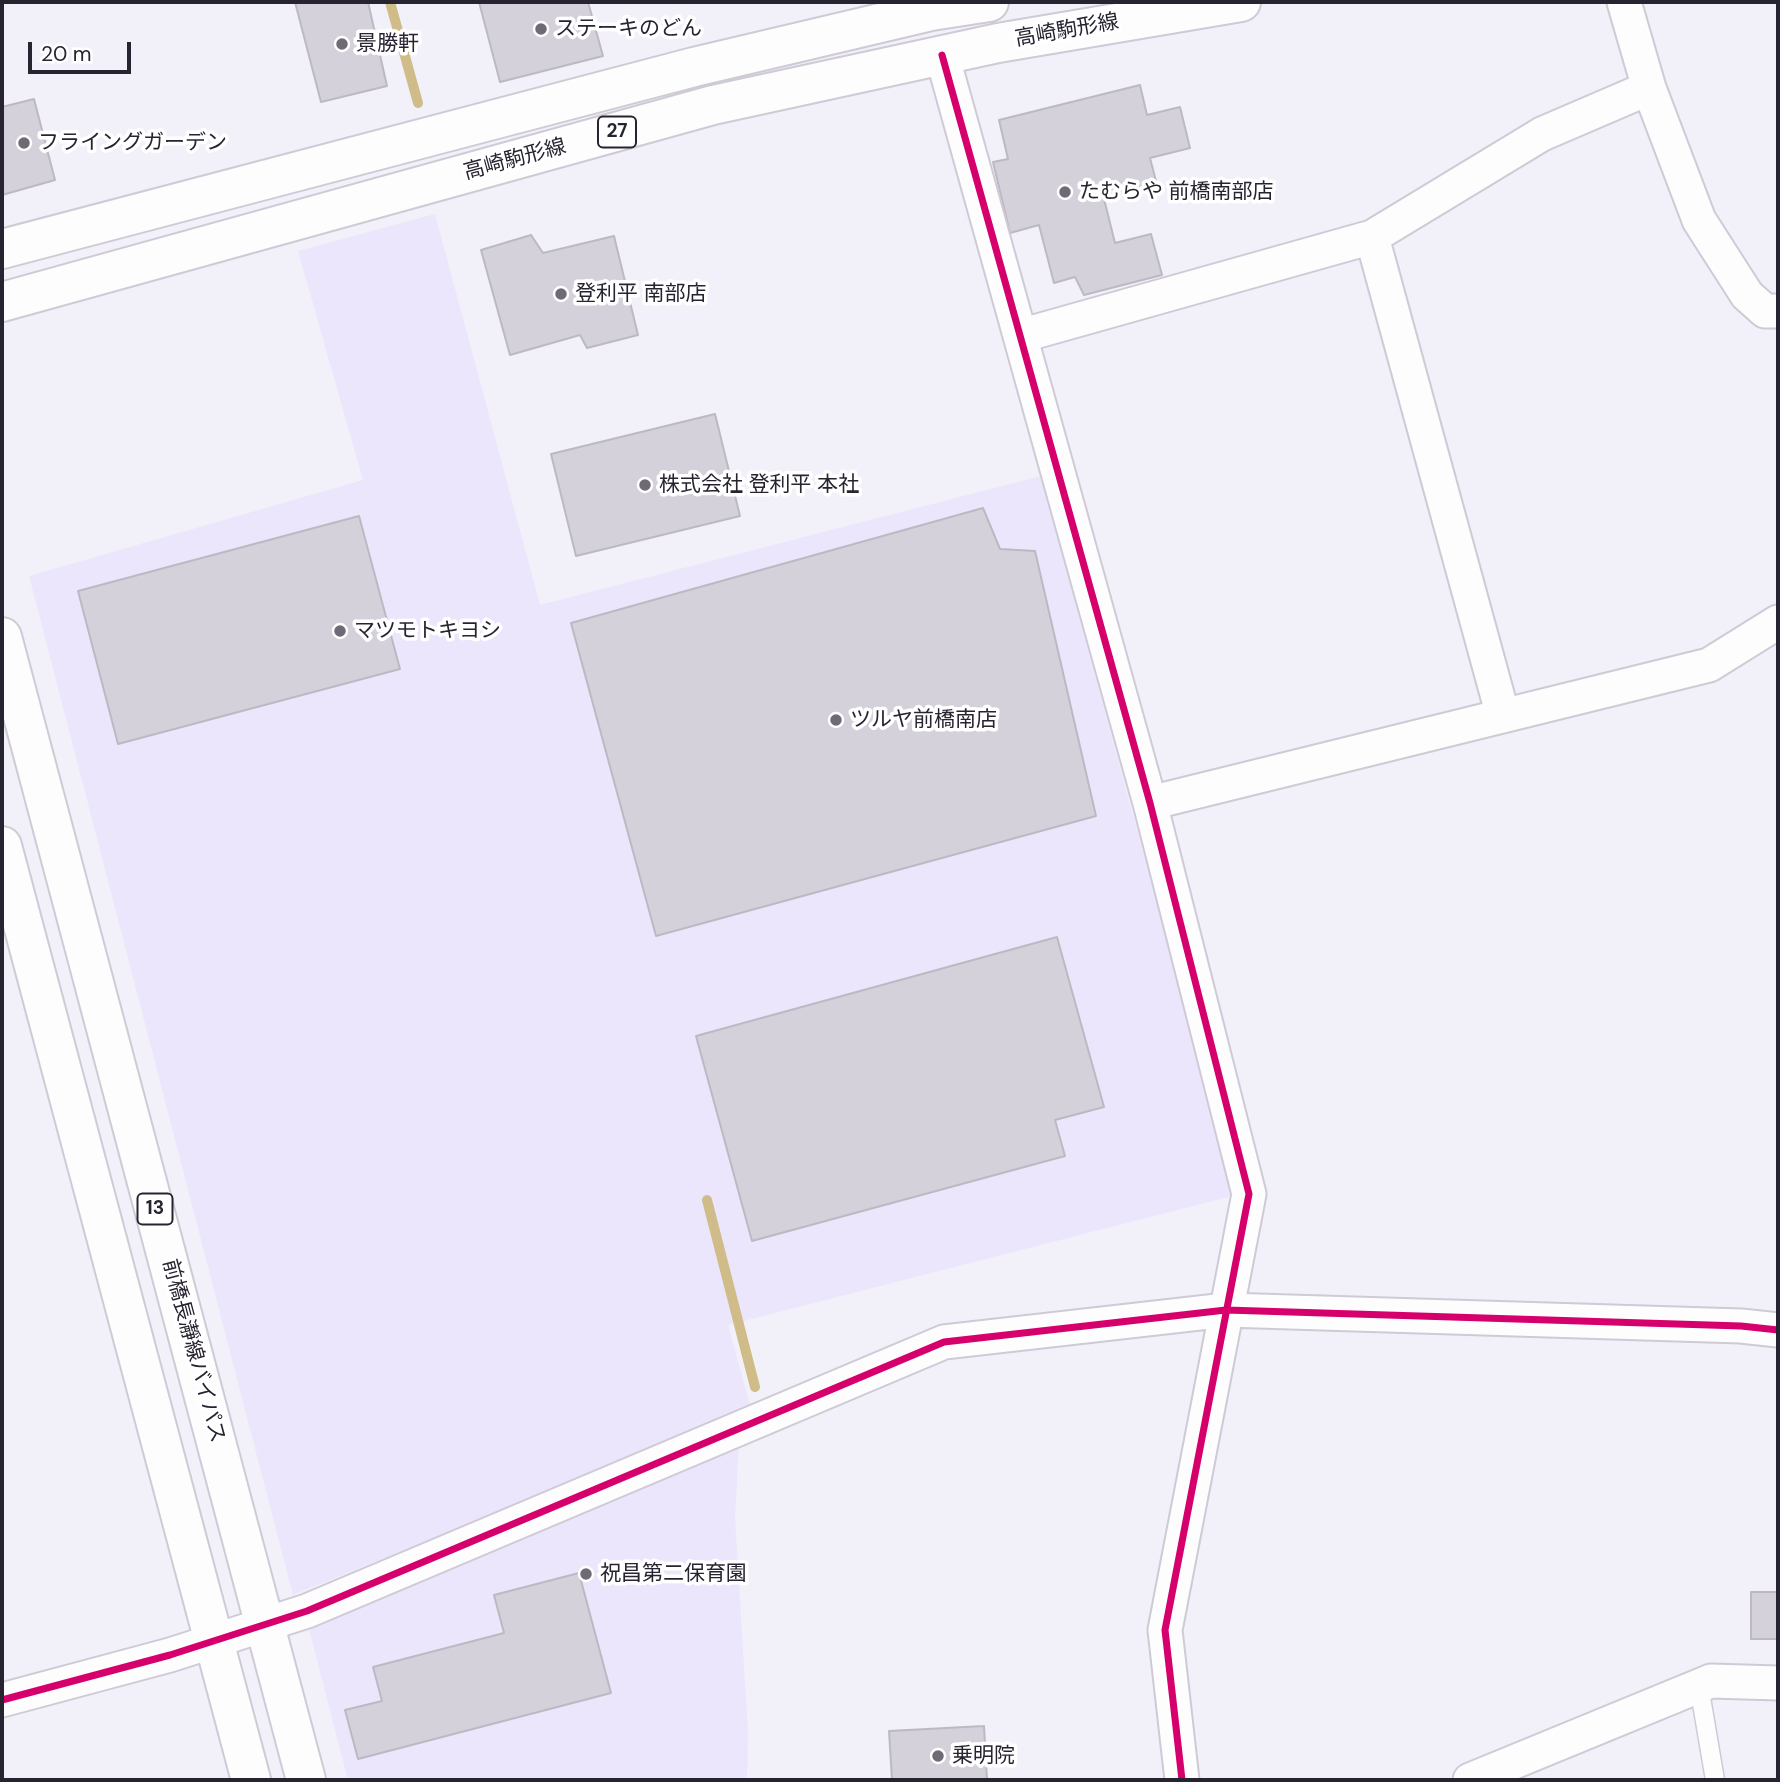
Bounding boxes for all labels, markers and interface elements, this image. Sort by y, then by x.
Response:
street label: 高崎駒形線 [1013,9,1121,53]
place label: ステーキのどん [555,16,702,42]
marker: ステーキのどん [533,21,549,37]
scale bar [32,28,135,72]
place label: 景勝軒 [356,31,419,57]
marker: 景勝軒 [334,36,350,52]
text: 20 m [41,40,92,68]
road number: 27 [598,116,636,148]
place label: フライングガーデン [38,130,227,156]
street label: 高崎駒形線 [461,134,569,186]
marker: フライングガーデン [16,135,32,151]
place label: たむらや 前橋南部店 [1079,179,1274,205]
marker: たむらや 前橋南部店 [1057,184,1073,200]
place label: 登利平 南部店 [575,281,707,307]
marker: 登利平 南部店 [553,286,569,302]
place label: 株式会社 登利平 本社 [659,472,859,498]
marker: 株式会社 登利平 本社 [637,477,653,493]
place label: マツモトキヨシ [354,618,501,644]
marker: マツモトキヨシ [332,623,348,639]
place label: ツルヤ前橋南店 [850,707,997,733]
marker: ツルヤ前橋南店 [828,712,844,728]
road number: 13 [138,1194,172,1224]
street label: 前橋長瀞線バイパス [156,1256,230,1446]
place label: 祝昌第二保育園 [600,1561,747,1587]
marker: 祝昌第二保育園 [578,1566,594,1582]
place label: 乗明院 [952,1743,1015,1769]
marker: 乗明院 [930,1748,946,1764]

